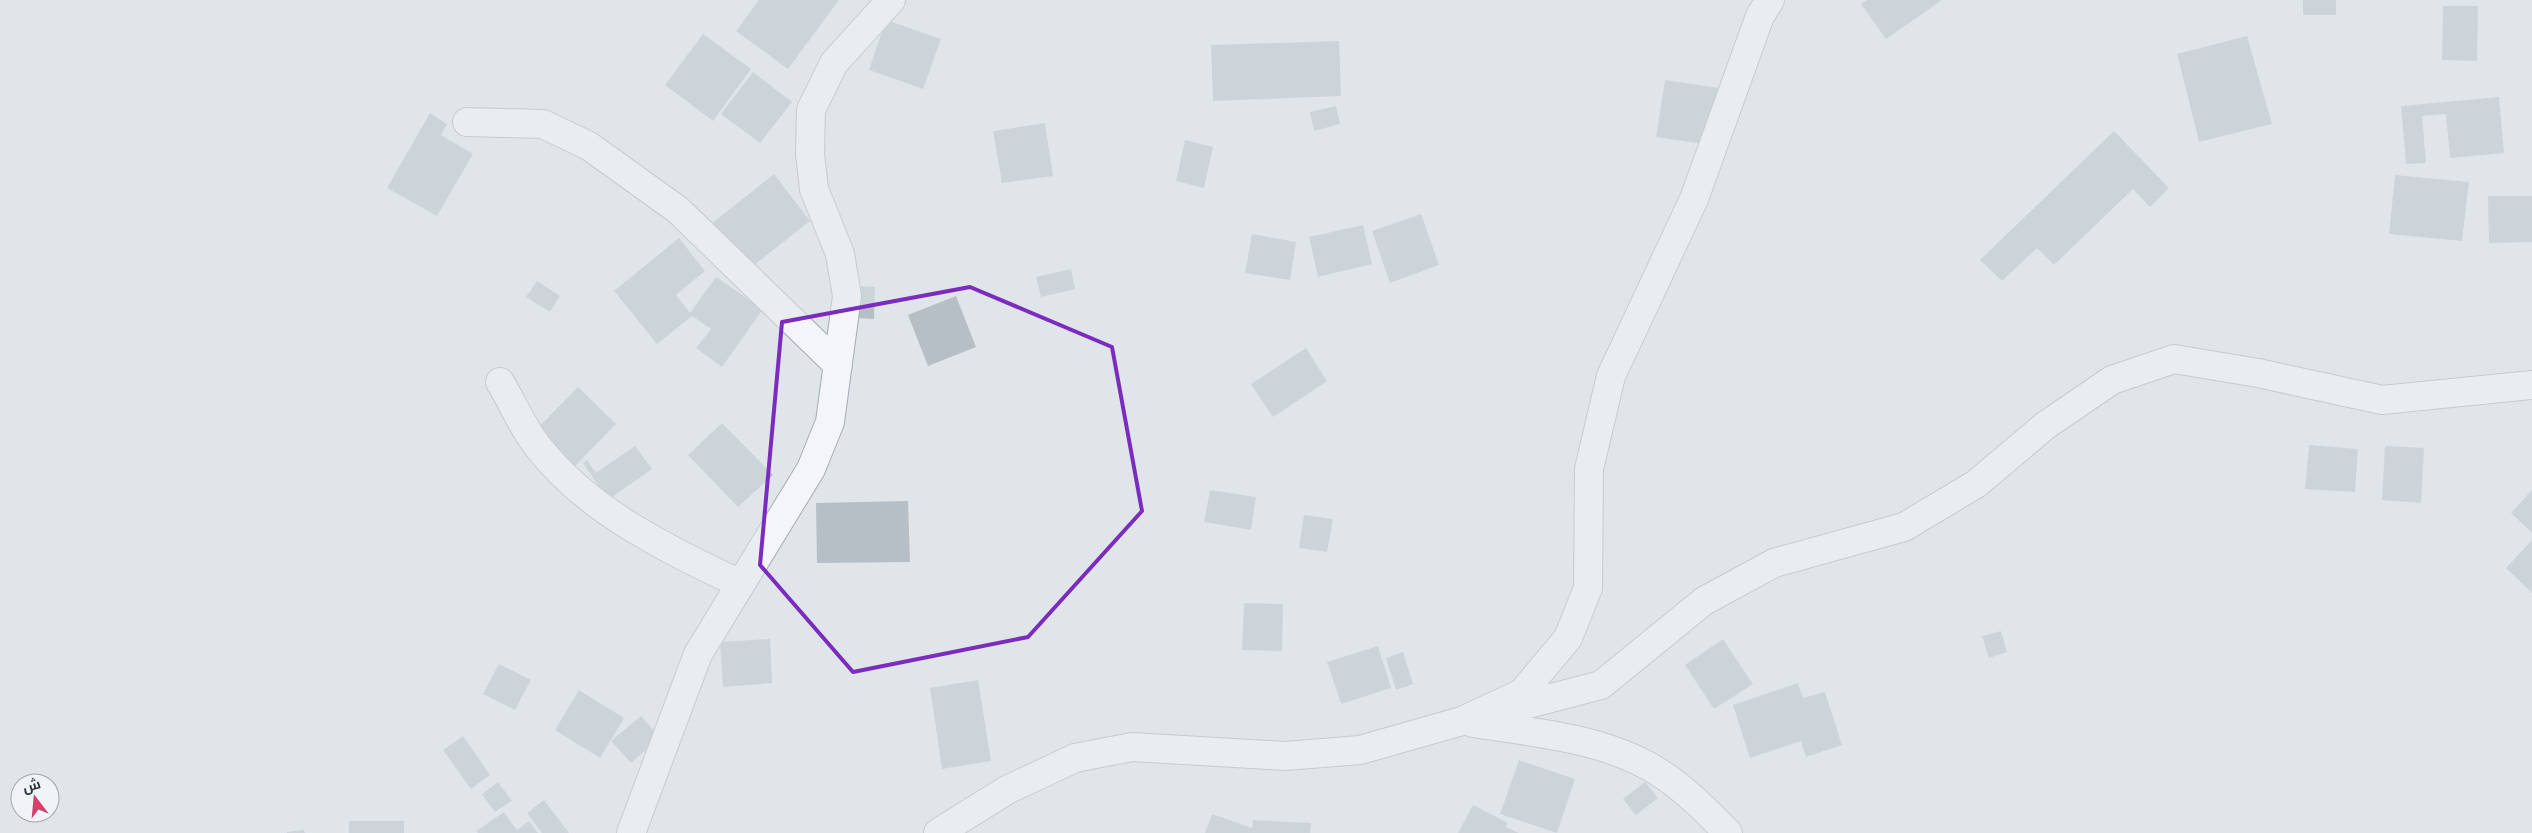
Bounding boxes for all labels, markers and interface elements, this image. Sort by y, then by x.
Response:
north arrow [10,773,60,823]
text: ش [20,774,43,797]

